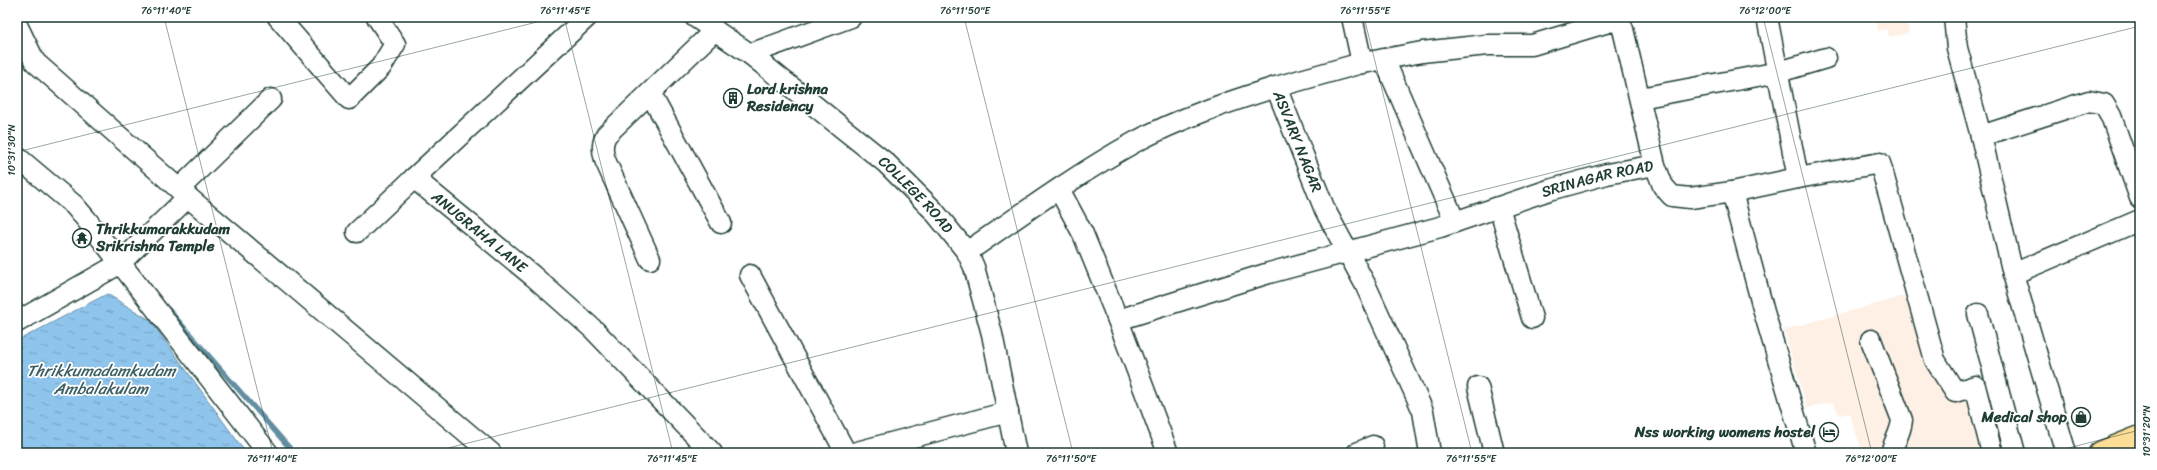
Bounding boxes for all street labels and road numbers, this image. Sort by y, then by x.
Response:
street label: ASVARY NAGAR [1265,86,1330,196]
street label: COLLEGE ROAD [873,149,960,239]
street label: SRINAGAR ROAD [1538,153,1655,205]
street label: ANUGRAHA LANE [425,184,534,280]

